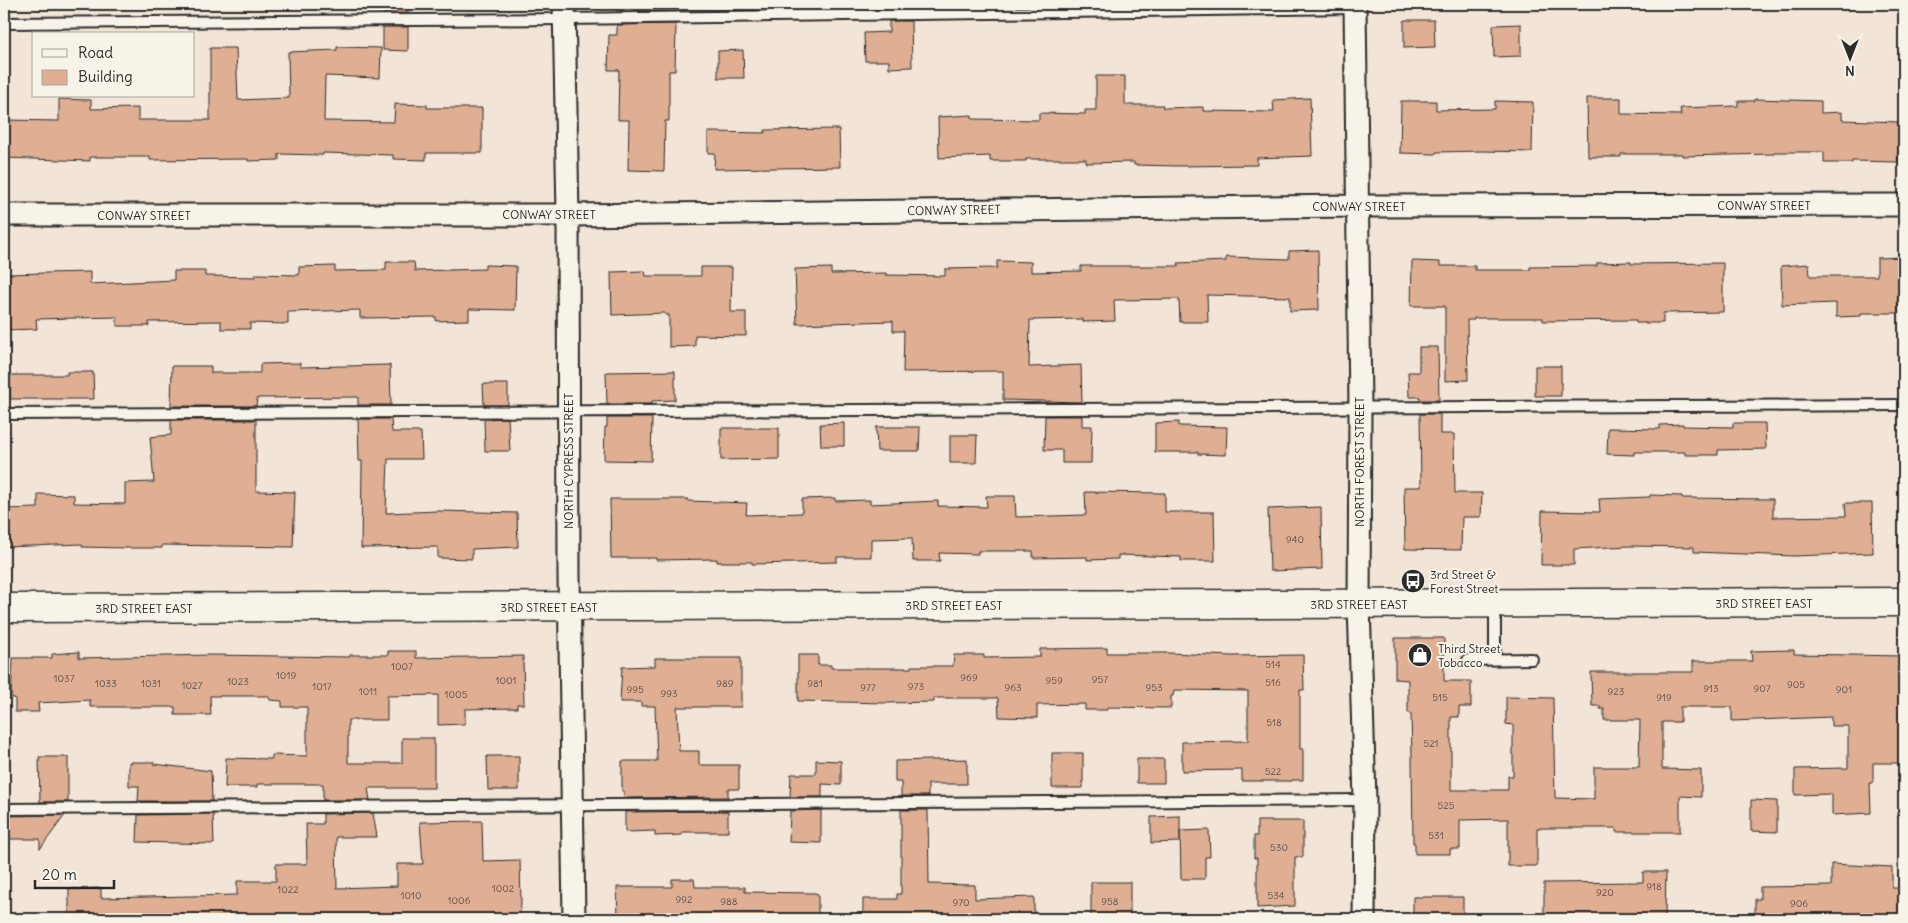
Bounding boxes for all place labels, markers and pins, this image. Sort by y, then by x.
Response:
place label: 3rd Street & Forest Street [1430,567,1498,596]
bus stop icon: 3rd Street & Forest Street [1400,568,1426,594]
place label: Third Street Tobacco [1438,641,1501,670]
shop icon: Third Street Tobacco [1407,642,1433,668]

